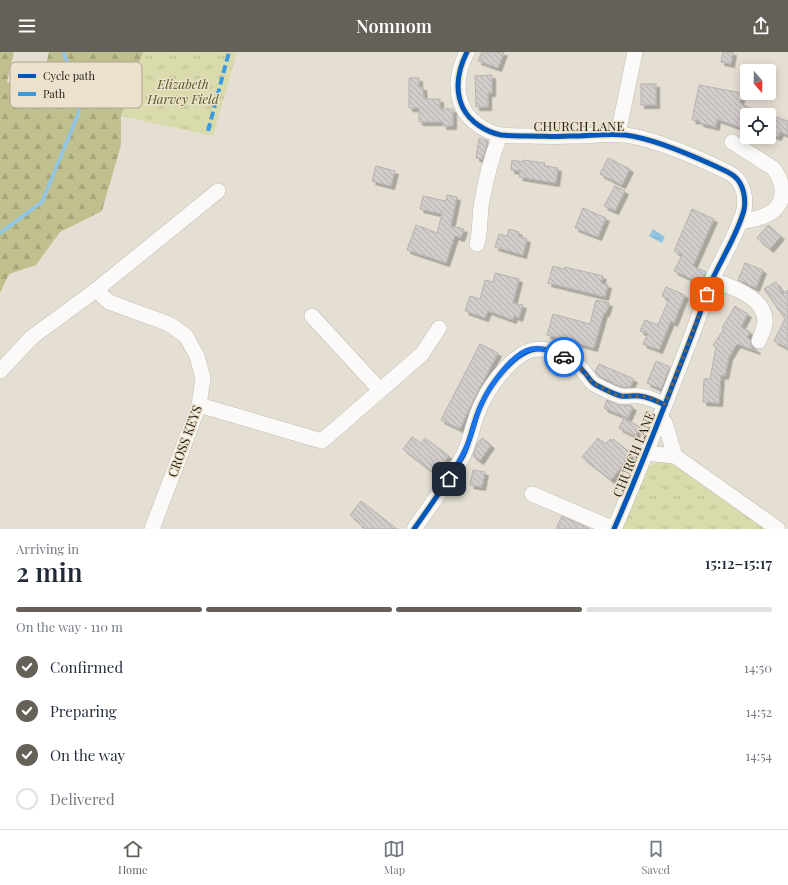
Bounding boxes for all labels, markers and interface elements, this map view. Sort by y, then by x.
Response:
text: Nomnom [356,14,432,38]
icon: menu [16,15,38,37]
icon: share [750,15,772,37]
legend [10,62,142,108]
north arrow [740,64,776,100]
map controls [740,64,776,144]
text: Cycle path [43,68,95,83]
park label: Elizabeth Harvey Field [146,75,220,107]
text: Path [43,86,66,101]
button: locate [740,108,776,144]
street label: CHURCH LANE [534,117,624,134]
pin [690,277,724,311]
icon: bag [696,283,718,305]
courier [544,337,584,377]
icon: car [553,346,575,368]
street label: CROSS KEYS [163,403,205,479]
street label: CHURCH LANE [608,409,658,499]
pin [432,462,466,496]
icon: home [438,468,460,490]
text: Arriving in [16,540,79,557]
text: 15:12–15:17 [705,553,772,573]
text: 2 min [16,554,82,589]
text: On the way · 110 m [16,618,123,635]
icon: check [16,656,38,678]
text: Confirmed [50,657,123,677]
text: 14:50 [744,659,772,676]
icon: check [16,700,38,722]
text: Preparing [50,701,117,721]
text: 14:52 [746,703,772,720]
icon: check [16,744,38,766]
text: On the way [50,745,125,765]
text: 14:54 [745,747,772,764]
text: Delivered [50,789,115,809]
tab: Home [118,838,147,877]
tab: Map [383,838,405,877]
tab: Saved [641,838,670,877]

